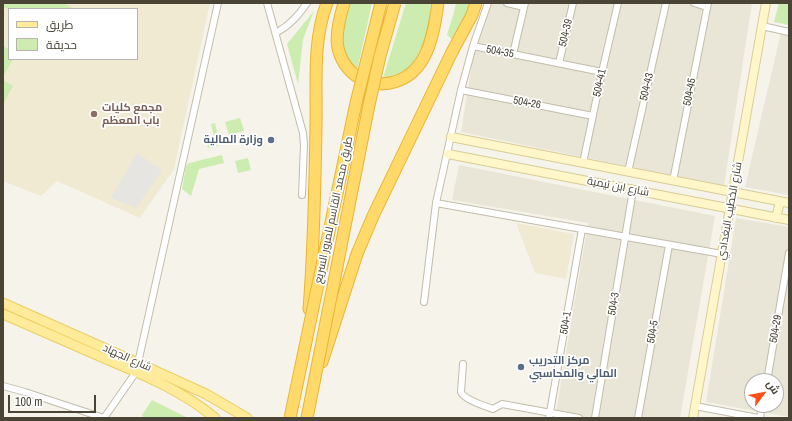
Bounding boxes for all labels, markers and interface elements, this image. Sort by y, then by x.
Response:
legend [8,8,138,60]
text: طريق [46,17,73,33]
street label: 504-39 [556,18,576,48]
text: حديقة [46,37,77,53]
street label: 504-35 [485,43,515,61]
street label: 504-41 [591,68,609,98]
street label: 504-43 [637,72,657,102]
street label: 504-45 [681,77,699,107]
street label: 504-26 [512,94,542,112]
place label: مجمع كليات باب المعظم [102,101,162,127]
marker: مجمع كليات باب المعظم [89,109,99,119]
place label: وزارة المالية [203,133,263,147]
marker: وزارة المالية [266,135,276,145]
street label: طريق محمد القاسم للمرور السريع [312,135,356,285]
street label: شارع الخطيب البغدادي [715,161,745,261]
street label: شارع ابن تيمية [586,175,650,199]
street label: 504-3 [605,291,623,317]
street label: 504-1 [557,310,575,336]
street label: 504-29 [767,314,785,344]
street label: 504-5 [644,319,662,345]
street label: شارع الجهاد [100,341,154,375]
place label: مركز التدريب المالي والمحاسبي [529,354,617,380]
marker: مركز التدريب المالي والمحاسبي [516,362,526,372]
north arrow [744,373,784,413]
text: ش [764,377,783,397]
scale bar [10,387,98,413]
text: 100 m [15,394,42,410]

